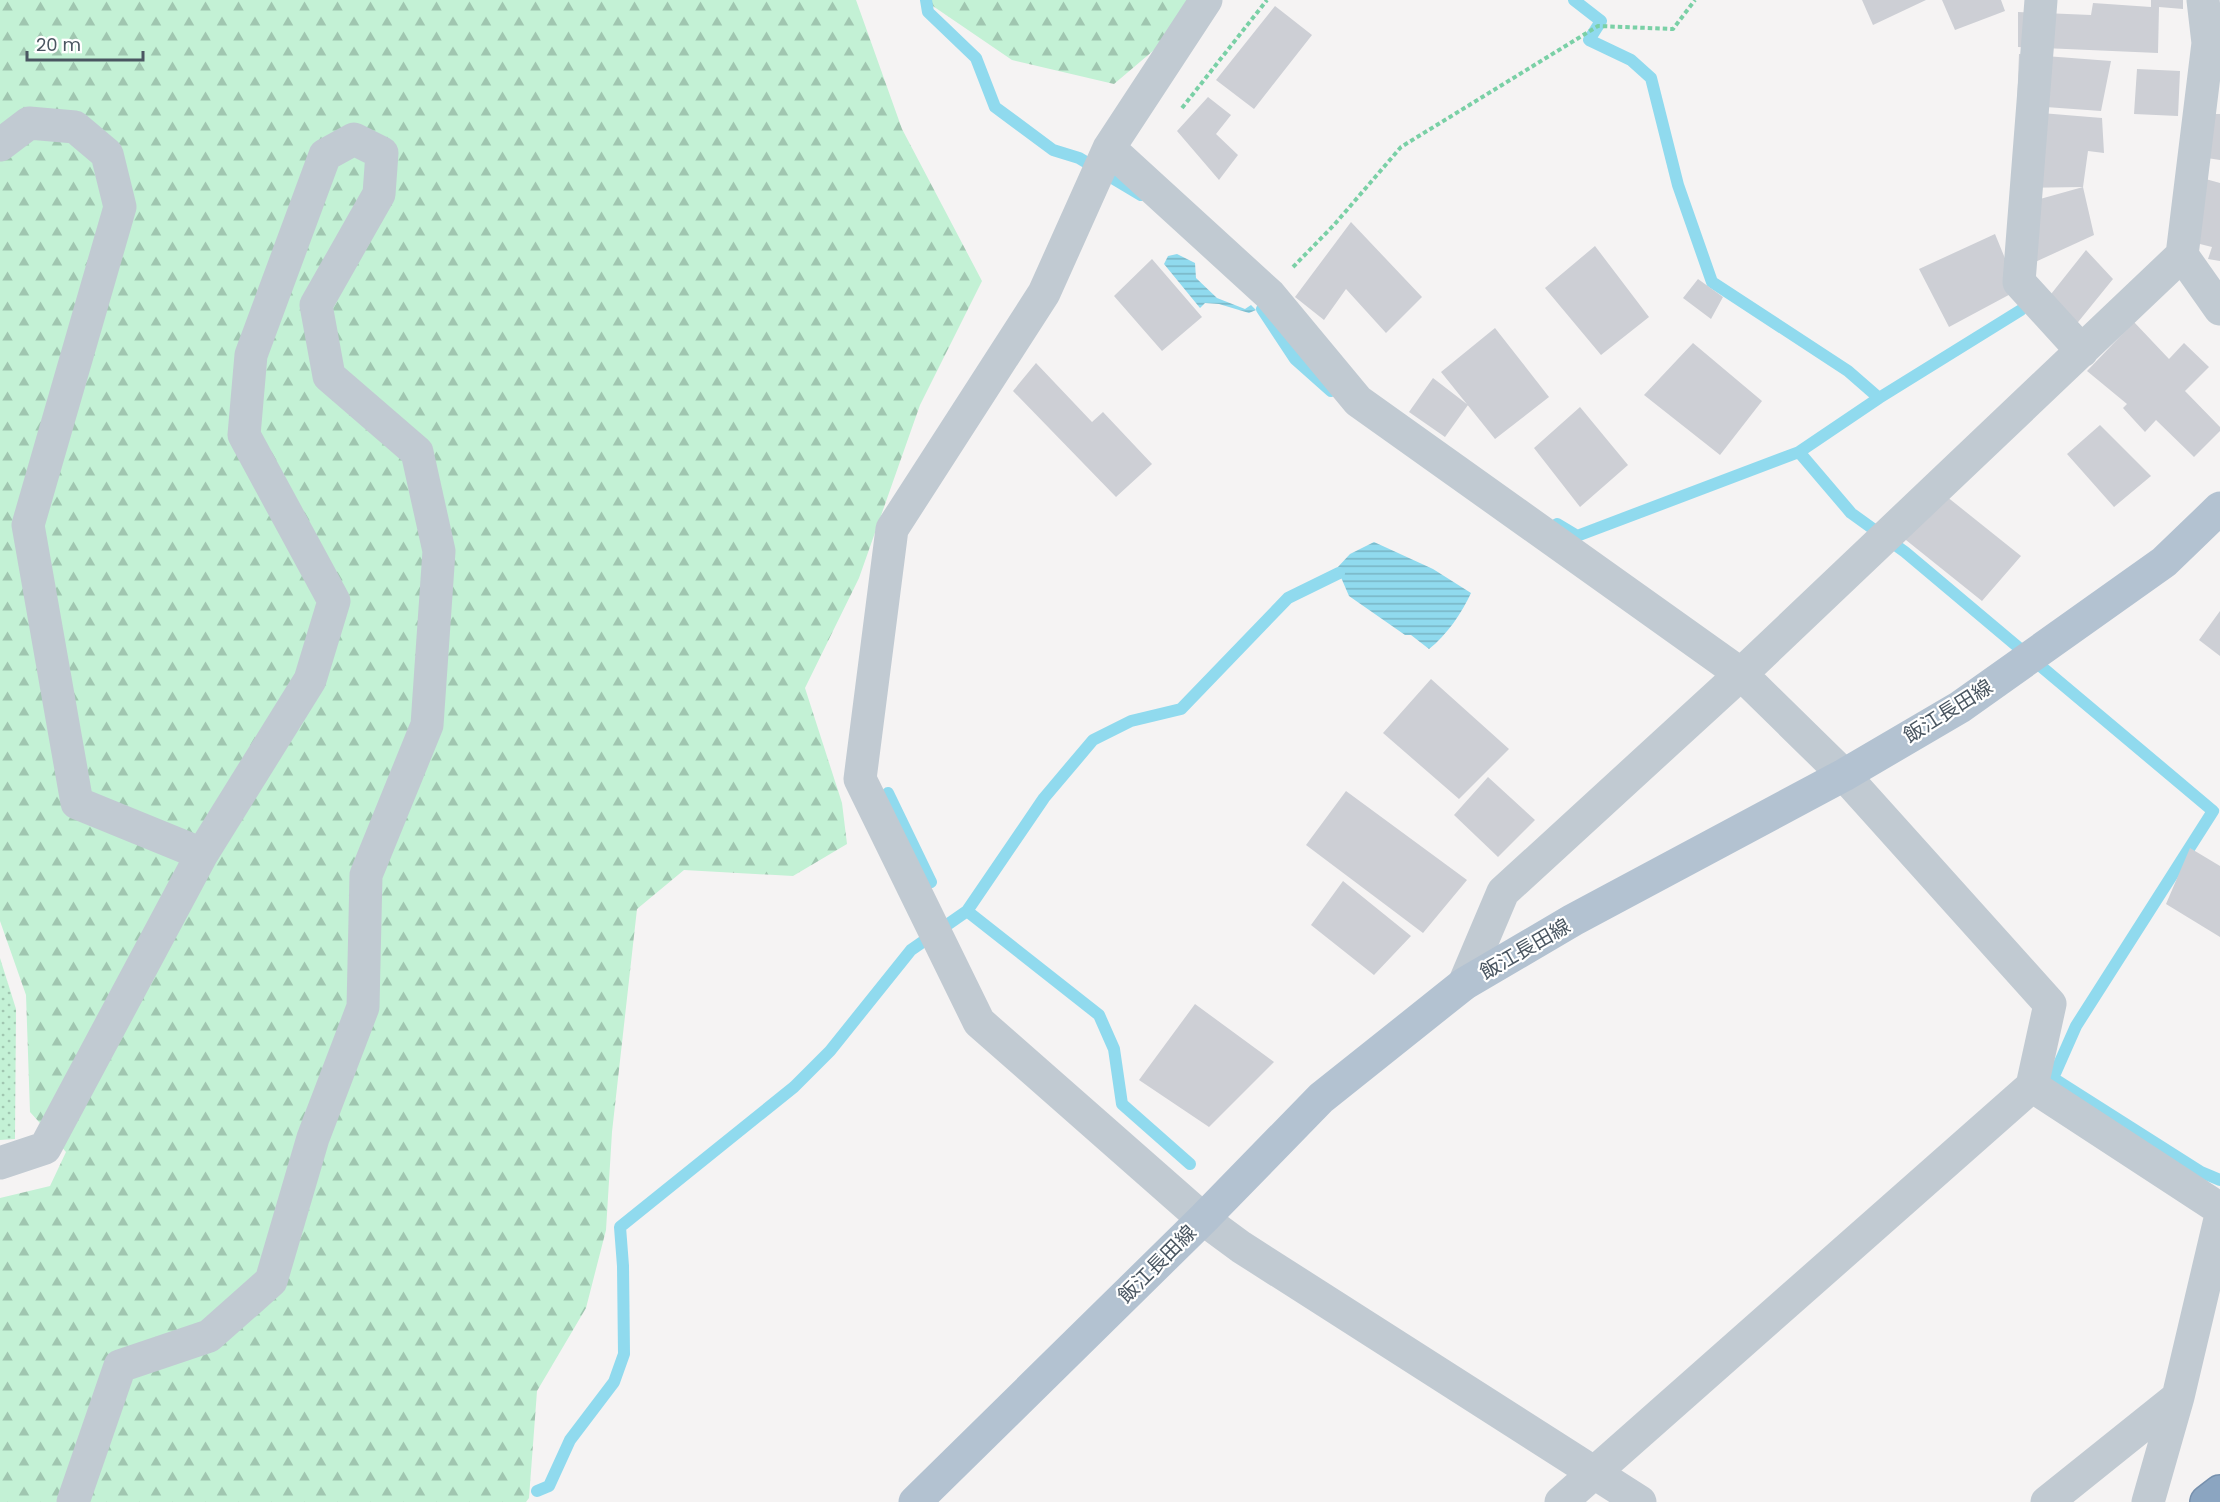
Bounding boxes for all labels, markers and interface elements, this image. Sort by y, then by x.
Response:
scale bar [27,24,142,62]
text: 20 m [36,32,81,57]
street label: 飯江長田線 [1898,673,1998,749]
street label: 飯江長田線 [1475,912,1575,986]
street label: 飯江長田線 [1112,1219,1202,1309]

